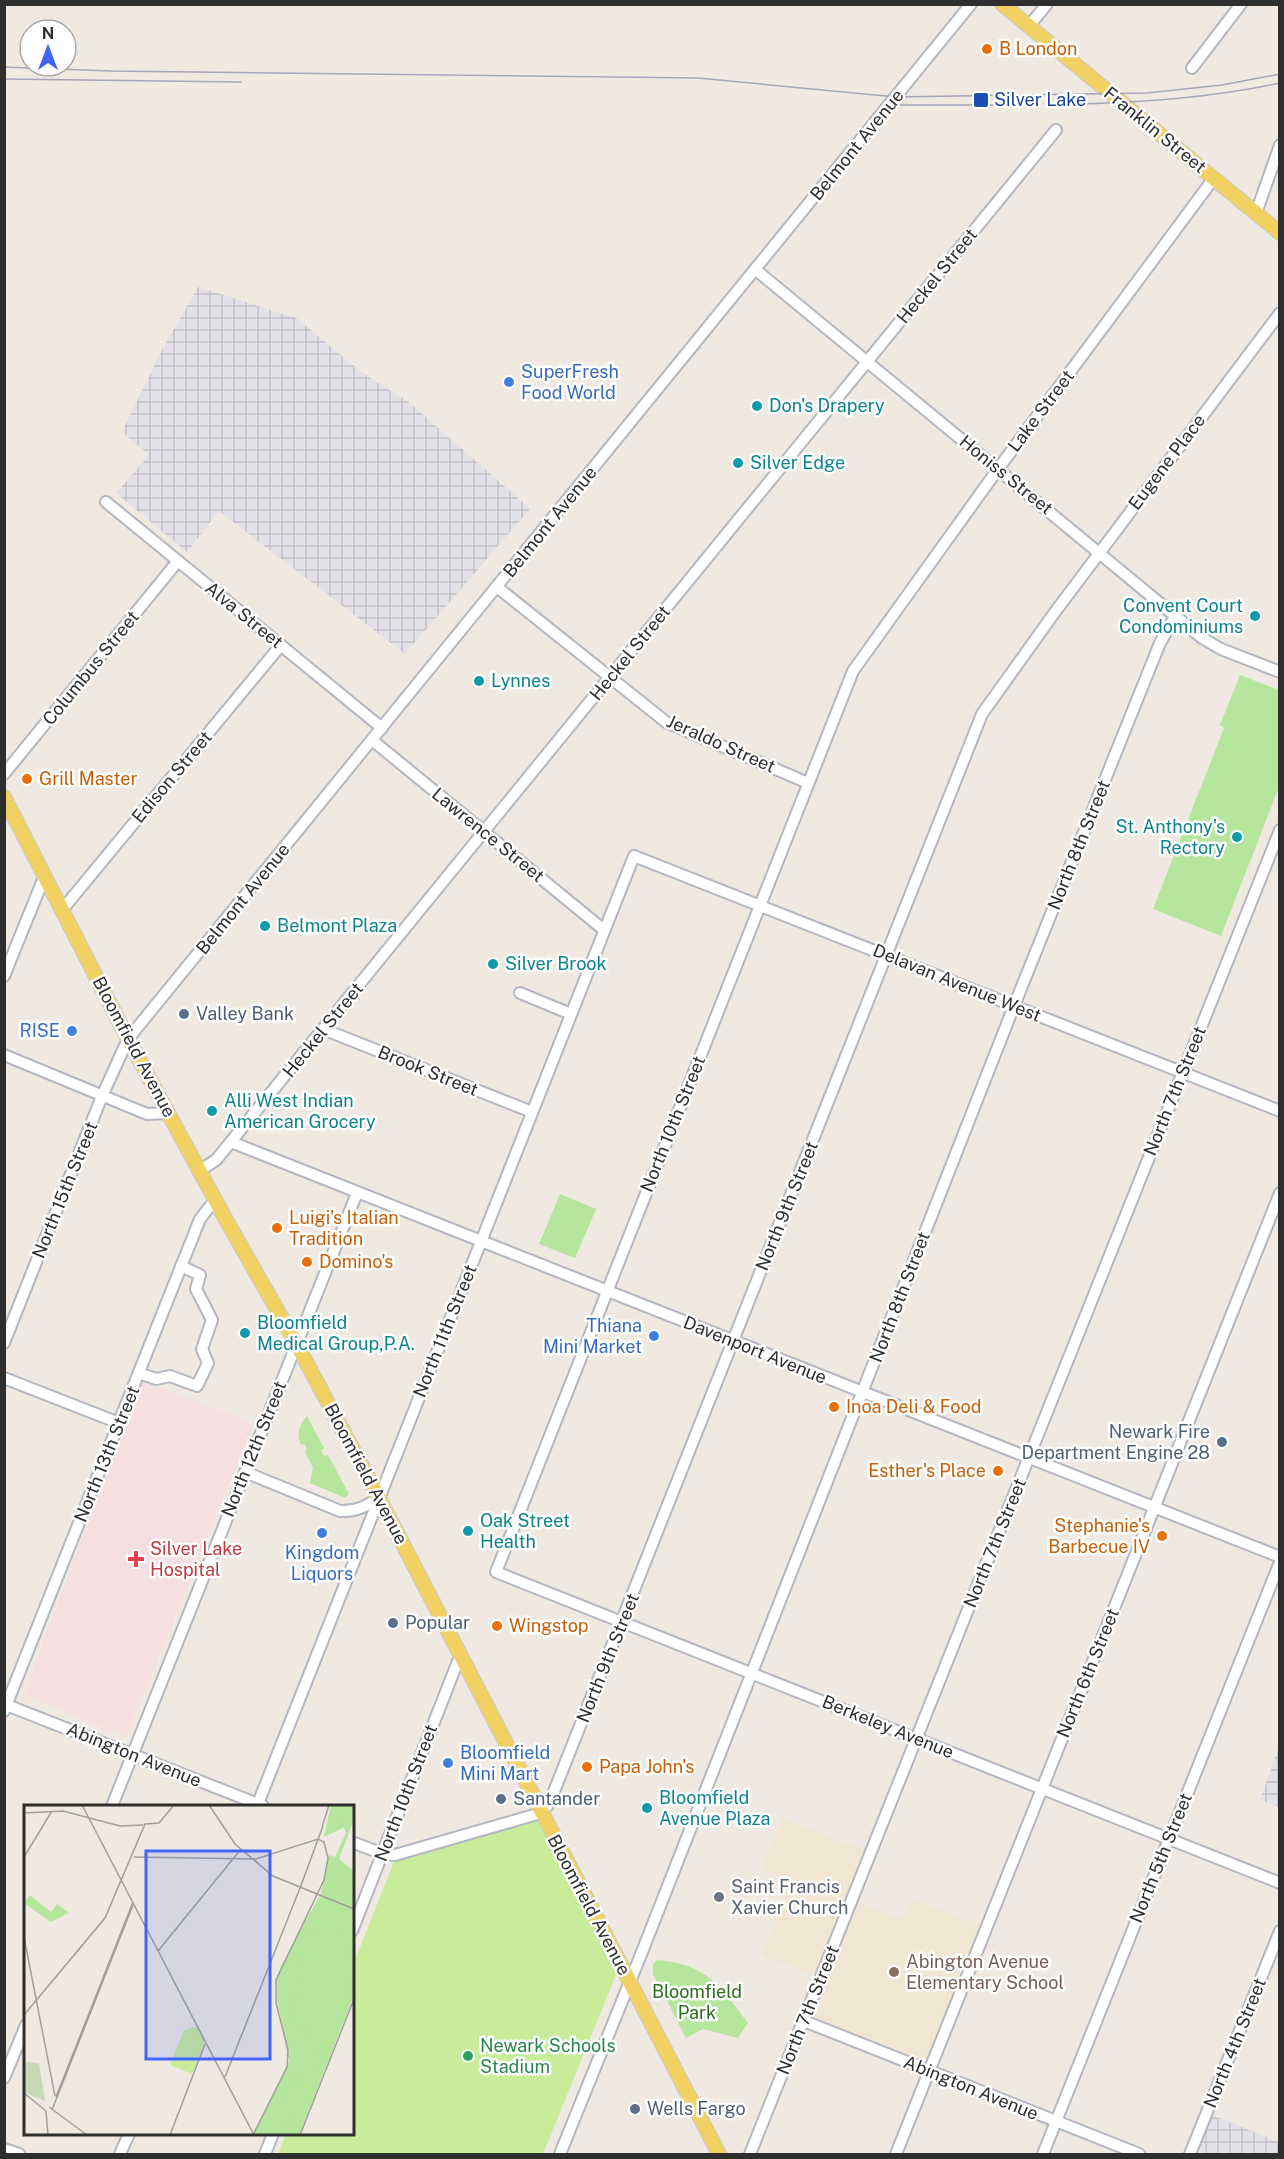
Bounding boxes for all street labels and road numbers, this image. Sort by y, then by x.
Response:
street label: Franklin Street [1100,82,1211,177]
street label: Belmont Avenue [805,85,908,204]
street label: Heckel Street [892,224,981,327]
street label: Lake Street [1003,366,1078,456]
street label: Eugene Place [1124,410,1209,514]
street label: Honiss Street [956,431,1057,519]
street label: Belmont Avenue [498,462,601,581]
street label: Alva Street [201,577,287,652]
street label: Heckel Street [585,601,674,704]
street label: Columbus Street [38,606,143,729]
street label: Jeraldo Street [664,710,779,777]
street label: Edison Street [127,727,216,827]
street label: North 8th Street [1043,777,1114,913]
street label: Lawrence Street [428,783,549,886]
street label: Belmont Avenue [191,839,294,958]
street label: Delavan Avenue West [870,939,1044,1026]
street label: Bloomfield Avenue [88,973,180,1121]
street label: Heckel Street [278,978,367,1081]
street label: North 7th Street [1139,1023,1210,1158]
street label: Brook Street [375,1041,481,1100]
street label: North 10th Street [636,1053,709,1195]
street label: North 15th Street [28,1118,101,1261]
street label: North 9th Street [751,1138,822,1274]
street label: North 8th Street [865,1229,934,1365]
street label: North 11th Street [408,1261,481,1400]
street label: Davenport Avenue [681,1311,830,1388]
street label: North 12th Street [217,1378,290,1520]
street label: North 13th Street [70,1383,143,1525]
street label: Bloomfield Avenue [320,1400,412,1548]
street label: North 7th Street [959,1475,1030,1610]
street label: North 9th Street [572,1590,643,1726]
street label: North 6th Street [1052,1605,1123,1741]
street label: Berkeley Avenue [819,1691,957,1763]
street label: Abington Avenue [64,1718,205,1791]
street label: North 10th Street [370,1721,441,1864]
street label: North 5th Street [1125,1790,1196,1926]
street label: Bloomfield Avenue [543,1831,635,1979]
street label: North 7th Street [772,1942,843,2077]
street label: North 4th Street [1199,1975,1270,2111]
street label: Abington Avenue [901,2051,1042,2124]

